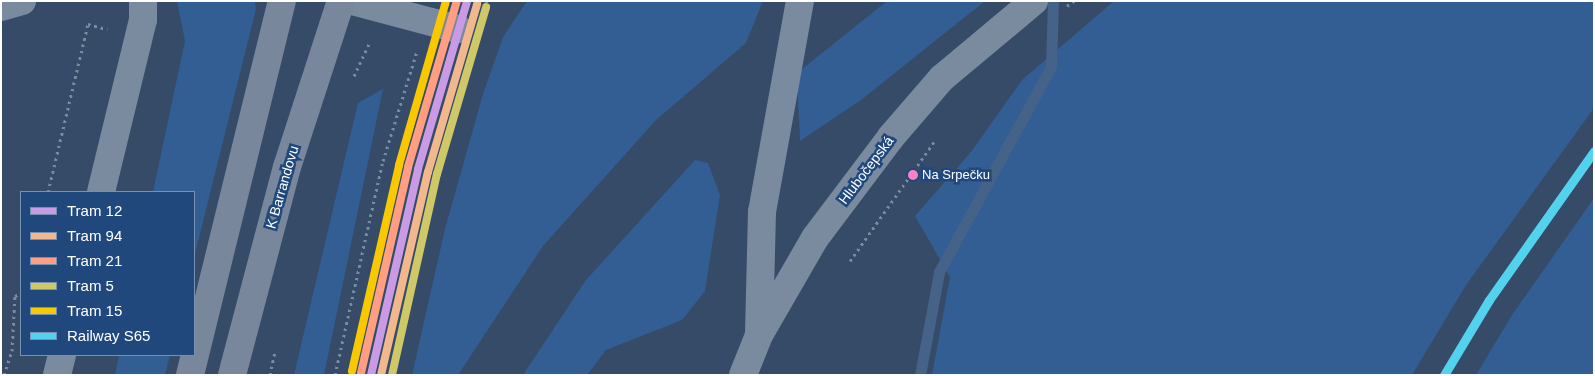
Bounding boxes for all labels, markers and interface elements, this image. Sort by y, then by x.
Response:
street label: Hlubočepská [835,133,897,207]
street label: K Barrandovu [262,144,302,230]
place label: Na Srpečku [922,167,990,183]
marker: Na Srpečku [908,170,918,180]
legend [20,191,195,356]
text: Tram 12 [67,202,122,219]
text: Tram 94 [67,227,122,244]
text: Tram 21 [67,252,122,269]
text: Tram 5 [67,277,114,294]
text: Tram 15 [67,302,122,319]
text: Railway S65 [67,327,150,344]

